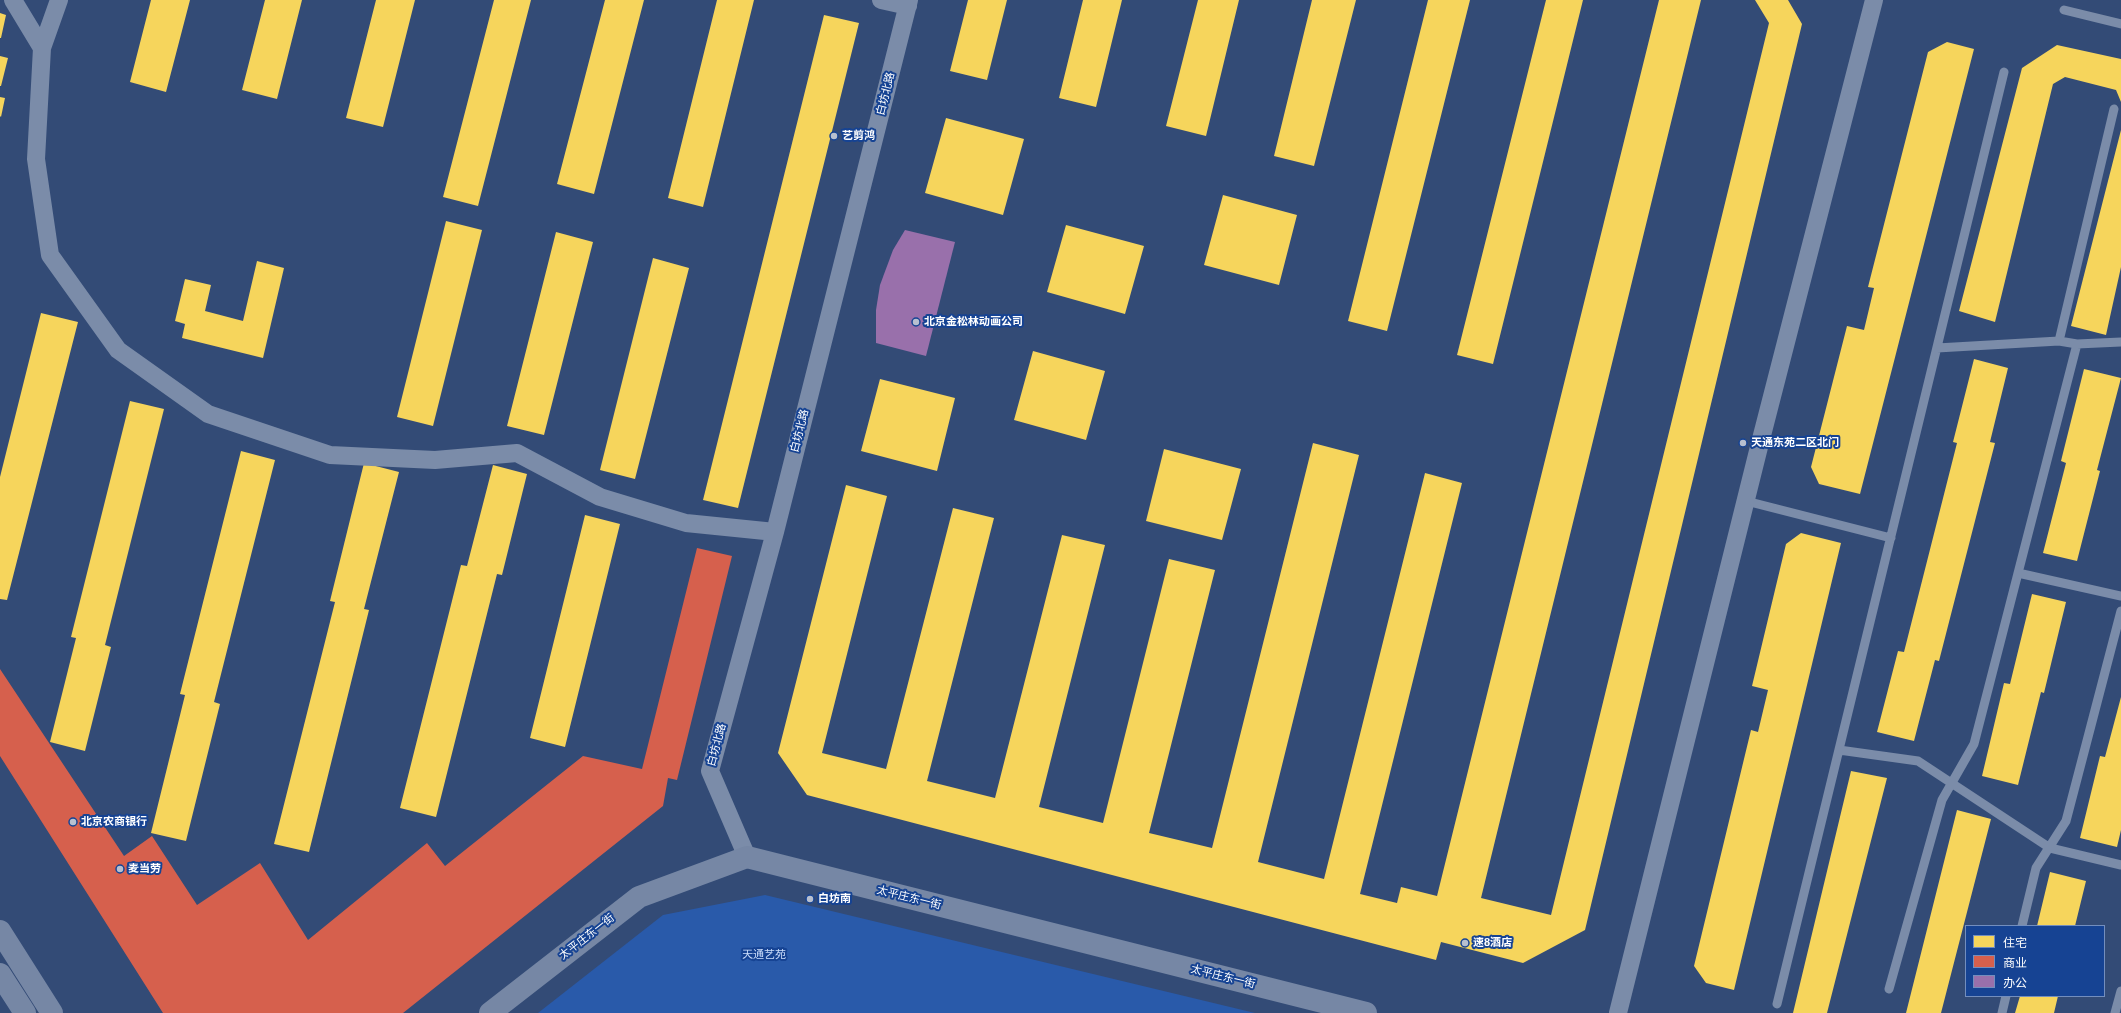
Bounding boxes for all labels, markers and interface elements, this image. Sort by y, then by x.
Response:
street label: 白坊北路 [874,71,898,117]
place label: 艺剪鸿 [842,129,875,143]
marker: 艺剪鸿 [829,131,839,141]
place label: 北京金松林动画公司 [924,315,1023,329]
marker: 北京金松林动画公司 [911,317,921,327]
street label: 白坊北路 [788,408,812,454]
place label: 天通东苑二区北门 [1751,436,1839,450]
marker: 天通东苑二区北门 [1738,438,1748,448]
street label: 白坊北路 [705,722,729,768]
place label: 北京农商银行 [81,815,147,829]
marker: 北京农商银行 [68,817,78,827]
place label: 麦当劳 [128,862,161,876]
marker: 麦当劳 [115,864,125,874]
street label: 太平庄东一街 [875,884,943,912]
place label: 白坊南 [818,892,851,906]
marker: 白坊南 [805,894,815,904]
street label: 太平庄东一街 [557,911,617,963]
legend [1965,925,2105,997]
place label: 速8酒店 [1473,936,1512,950]
text: 住宅 [2003,936,2027,950]
marker: 速8酒店 [1460,938,1470,948]
park label: 天通艺苑 [742,948,786,962]
text: 商业 [2003,956,2027,970]
street label: 太平庄东一街 [1189,963,1257,991]
text: 办公 [2003,976,2027,990]

